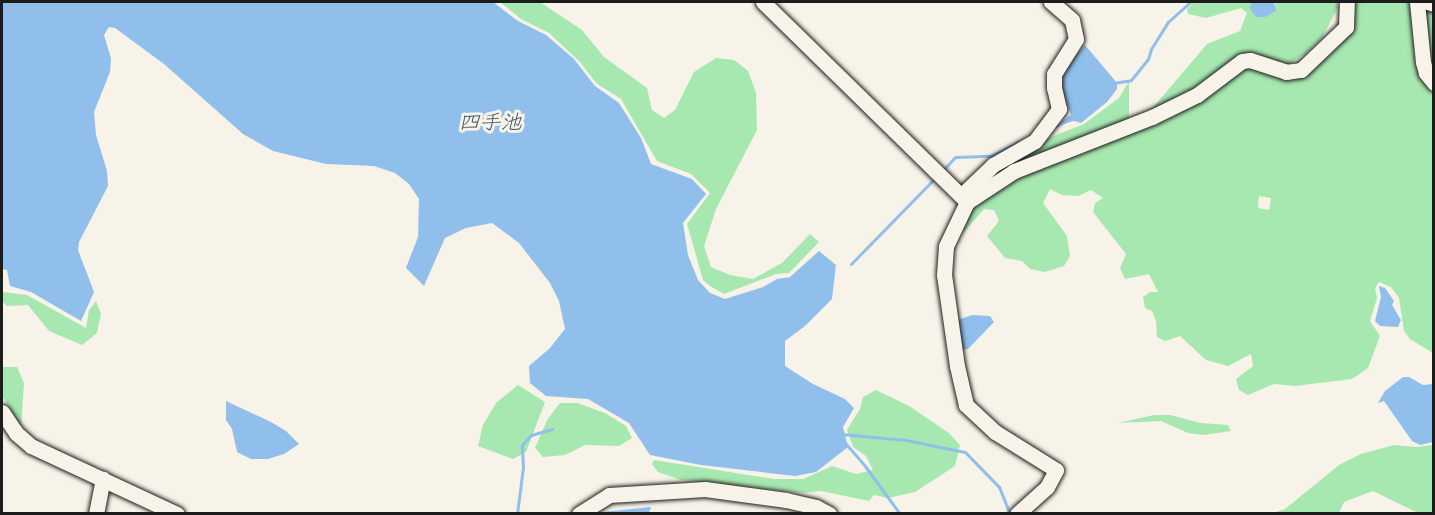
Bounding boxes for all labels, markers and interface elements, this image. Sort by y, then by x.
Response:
water label: 四手池 [459,109,521,135]

